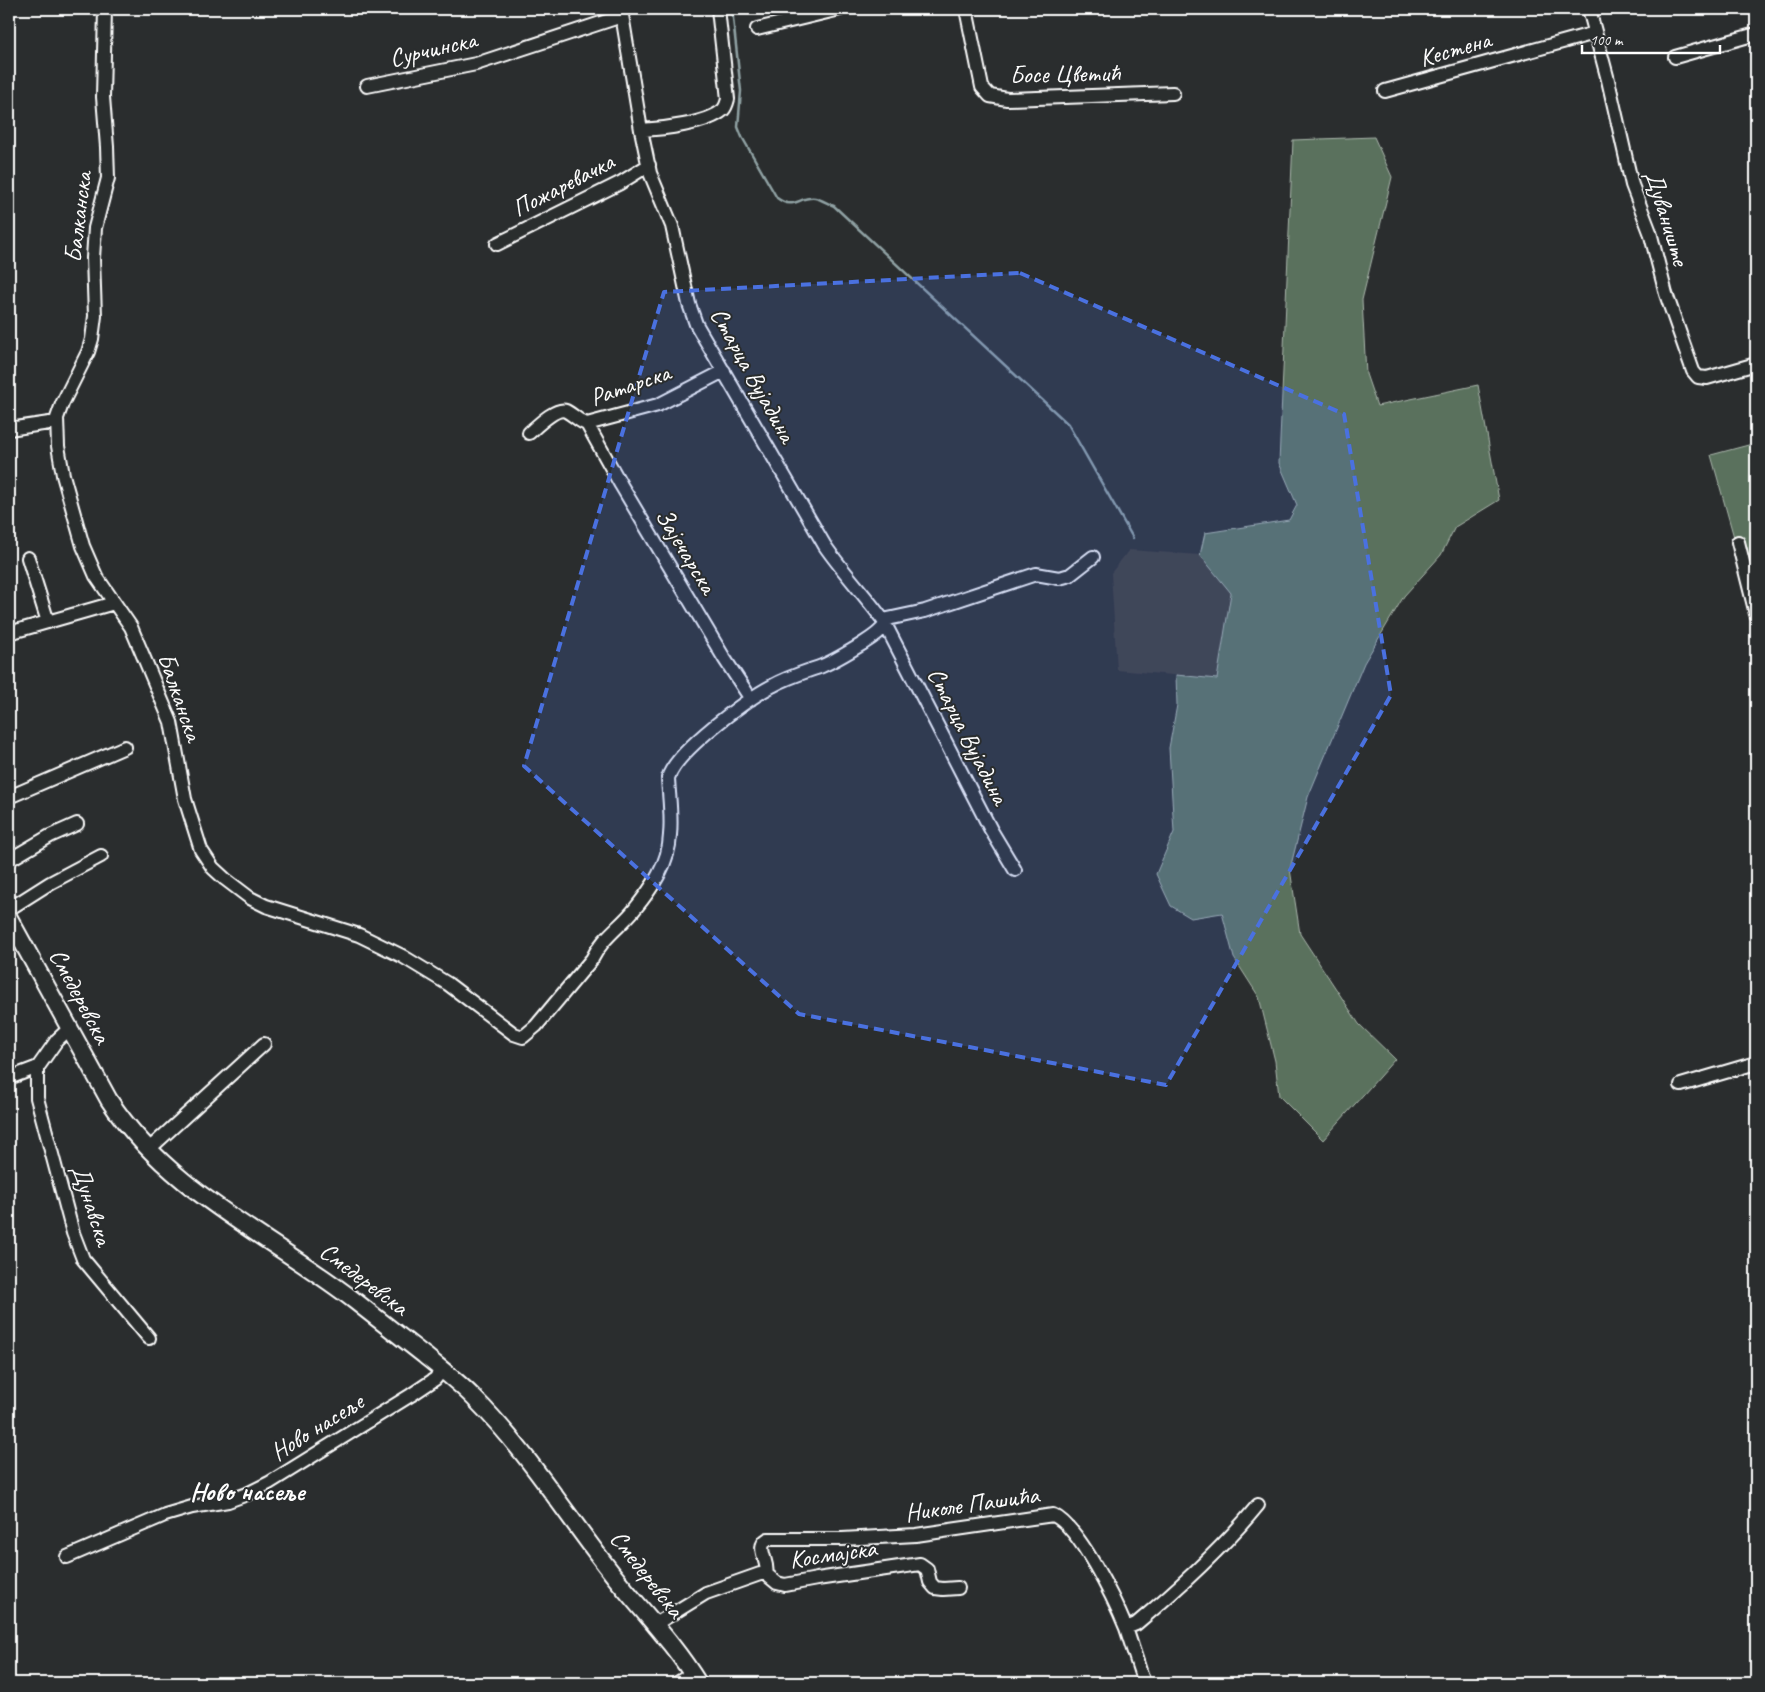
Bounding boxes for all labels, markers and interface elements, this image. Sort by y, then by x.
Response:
scale bar [1582,22,1720,54]
street label: Сурчинска [386,23,482,75]
street label: Кестена [1416,23,1497,74]
text: 100 m [1590,31,1624,50]
street label: Босе Цветић [1010,57,1122,91]
street label: Пожаревачка [507,145,621,224]
street label: Балканска [57,167,100,264]
street label: Дуваниште [1637,167,1697,271]
street label: Старца Вујадина [703,302,805,451]
street label: Ратарска [586,356,677,414]
street label: Зајечарска [648,502,725,602]
street label: Балканска [150,649,211,748]
street label: Старца Вујадина [920,662,1017,812]
street label: Смедеревска [42,943,119,1051]
street label: Дунавска [64,1161,121,1252]
street label: Смедеревска [313,1235,417,1324]
street label: Ново насеље [264,1385,371,1468]
district label: Ново насеље [190,1475,306,1508]
street label: Николе Пашића [903,1478,1043,1529]
street label: Смедеревска [603,1523,693,1626]
street label: Космајска [787,1532,881,1576]

